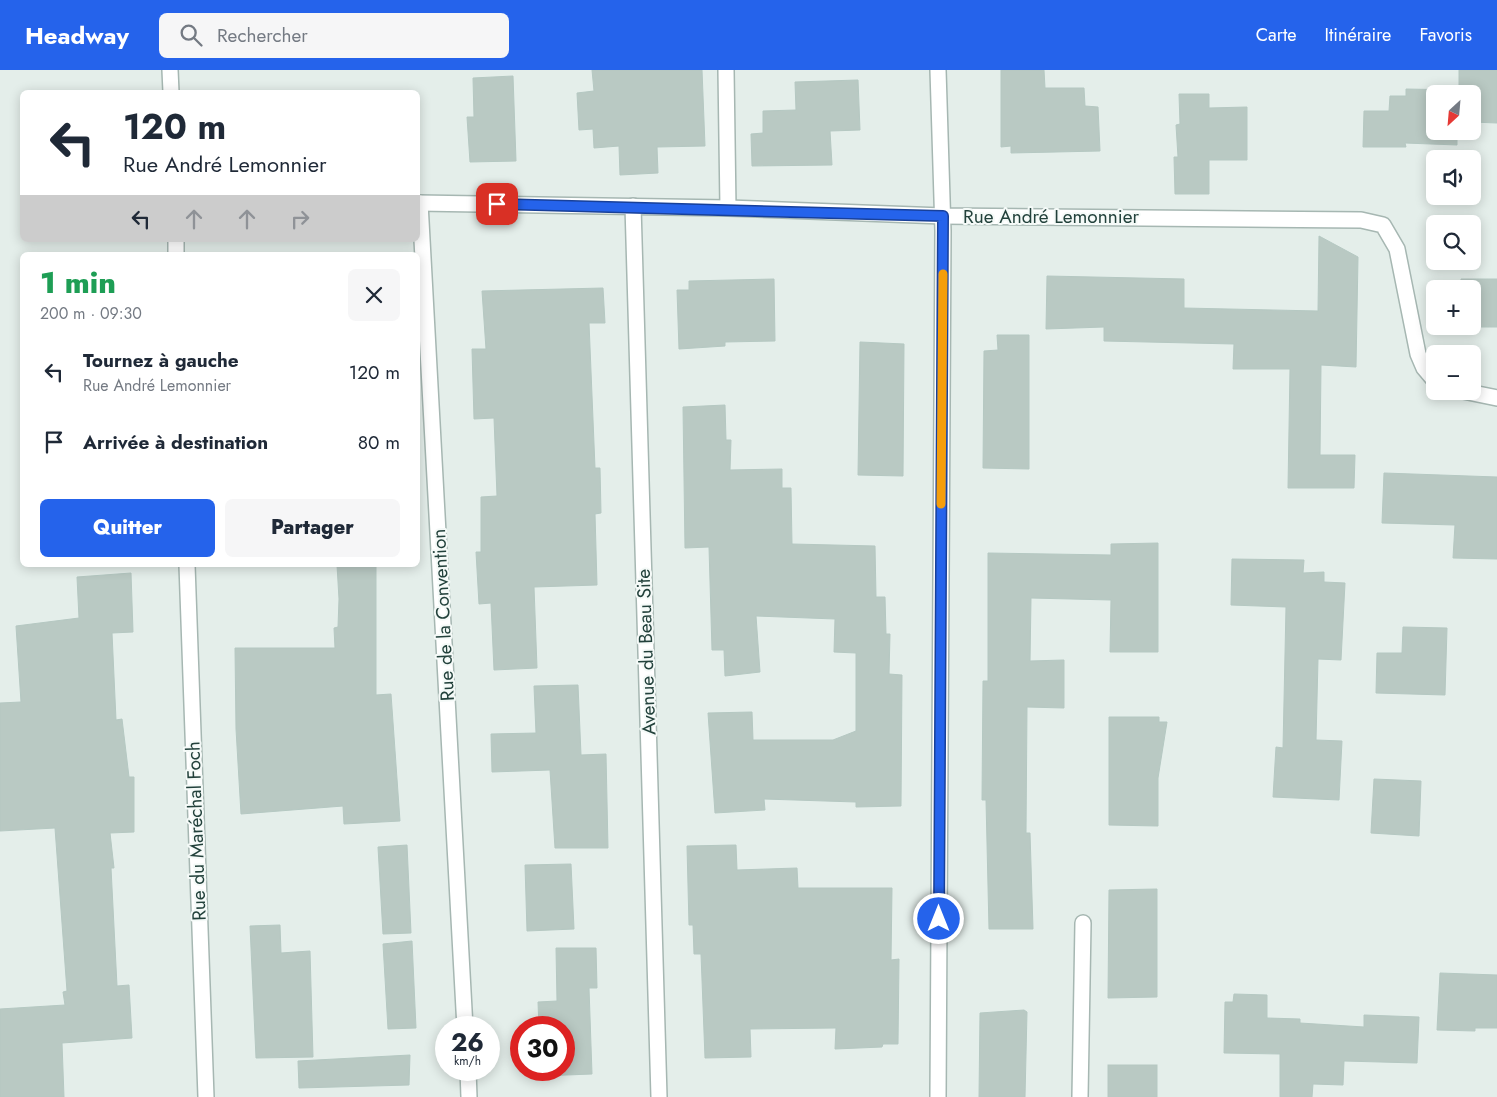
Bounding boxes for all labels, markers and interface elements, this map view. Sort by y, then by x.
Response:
search box [159,13,509,58]
text: Headway [25,18,129,53]
icon: search [177,21,205,49]
text: Rechercher [217,22,308,49]
text: Carte [1256,22,1297,48]
text: Itinéraire [1325,22,1391,48]
text: Favoris [1419,22,1472,48]
north arrow [1426,85,1481,140]
map controls [1426,85,1481,400]
text: 120 m [123,102,226,152]
icon: left [40,110,105,175]
text: Rue André Lemonnier [123,148,327,180]
button: sound [1426,150,1481,205]
pin [476,183,518,225]
icon: arrive [483,190,511,218]
street label: Rue André Lemonnier [963,203,1139,230]
icon: left [127,205,155,233]
icon: ahead [180,205,208,233]
icon: ahead [233,205,261,233]
icon: right [286,205,314,233]
button: search [1426,215,1481,270]
text: 1 min [40,261,116,304]
button: close [348,269,400,321]
button: + [1426,280,1481,335]
text: 200 m · 09:30 [40,302,142,325]
button: − [1426,345,1481,400]
text: Tournez à gauche [83,347,239,374]
icon: left [40,358,68,386]
text: 120 m [349,359,400,386]
text: Rue André Lemonnier [83,374,231,397]
icon: arrive [40,428,68,456]
text: Arrivée à destination [83,429,268,456]
text: 80 m [358,429,400,456]
button: Quitter [40,499,215,557]
button: Partager [225,499,400,557]
street label: Rue de la Convention [425,528,461,702]
street label: Avenue du Beau Site [630,568,662,736]
street label: Rue du Maréchal Foch [179,741,213,921]
position arrow [912,892,964,944]
speed limit sign: 30 [510,1016,575,1081]
text: 26 [451,1024,484,1060]
text: km/h [454,1052,481,1070]

